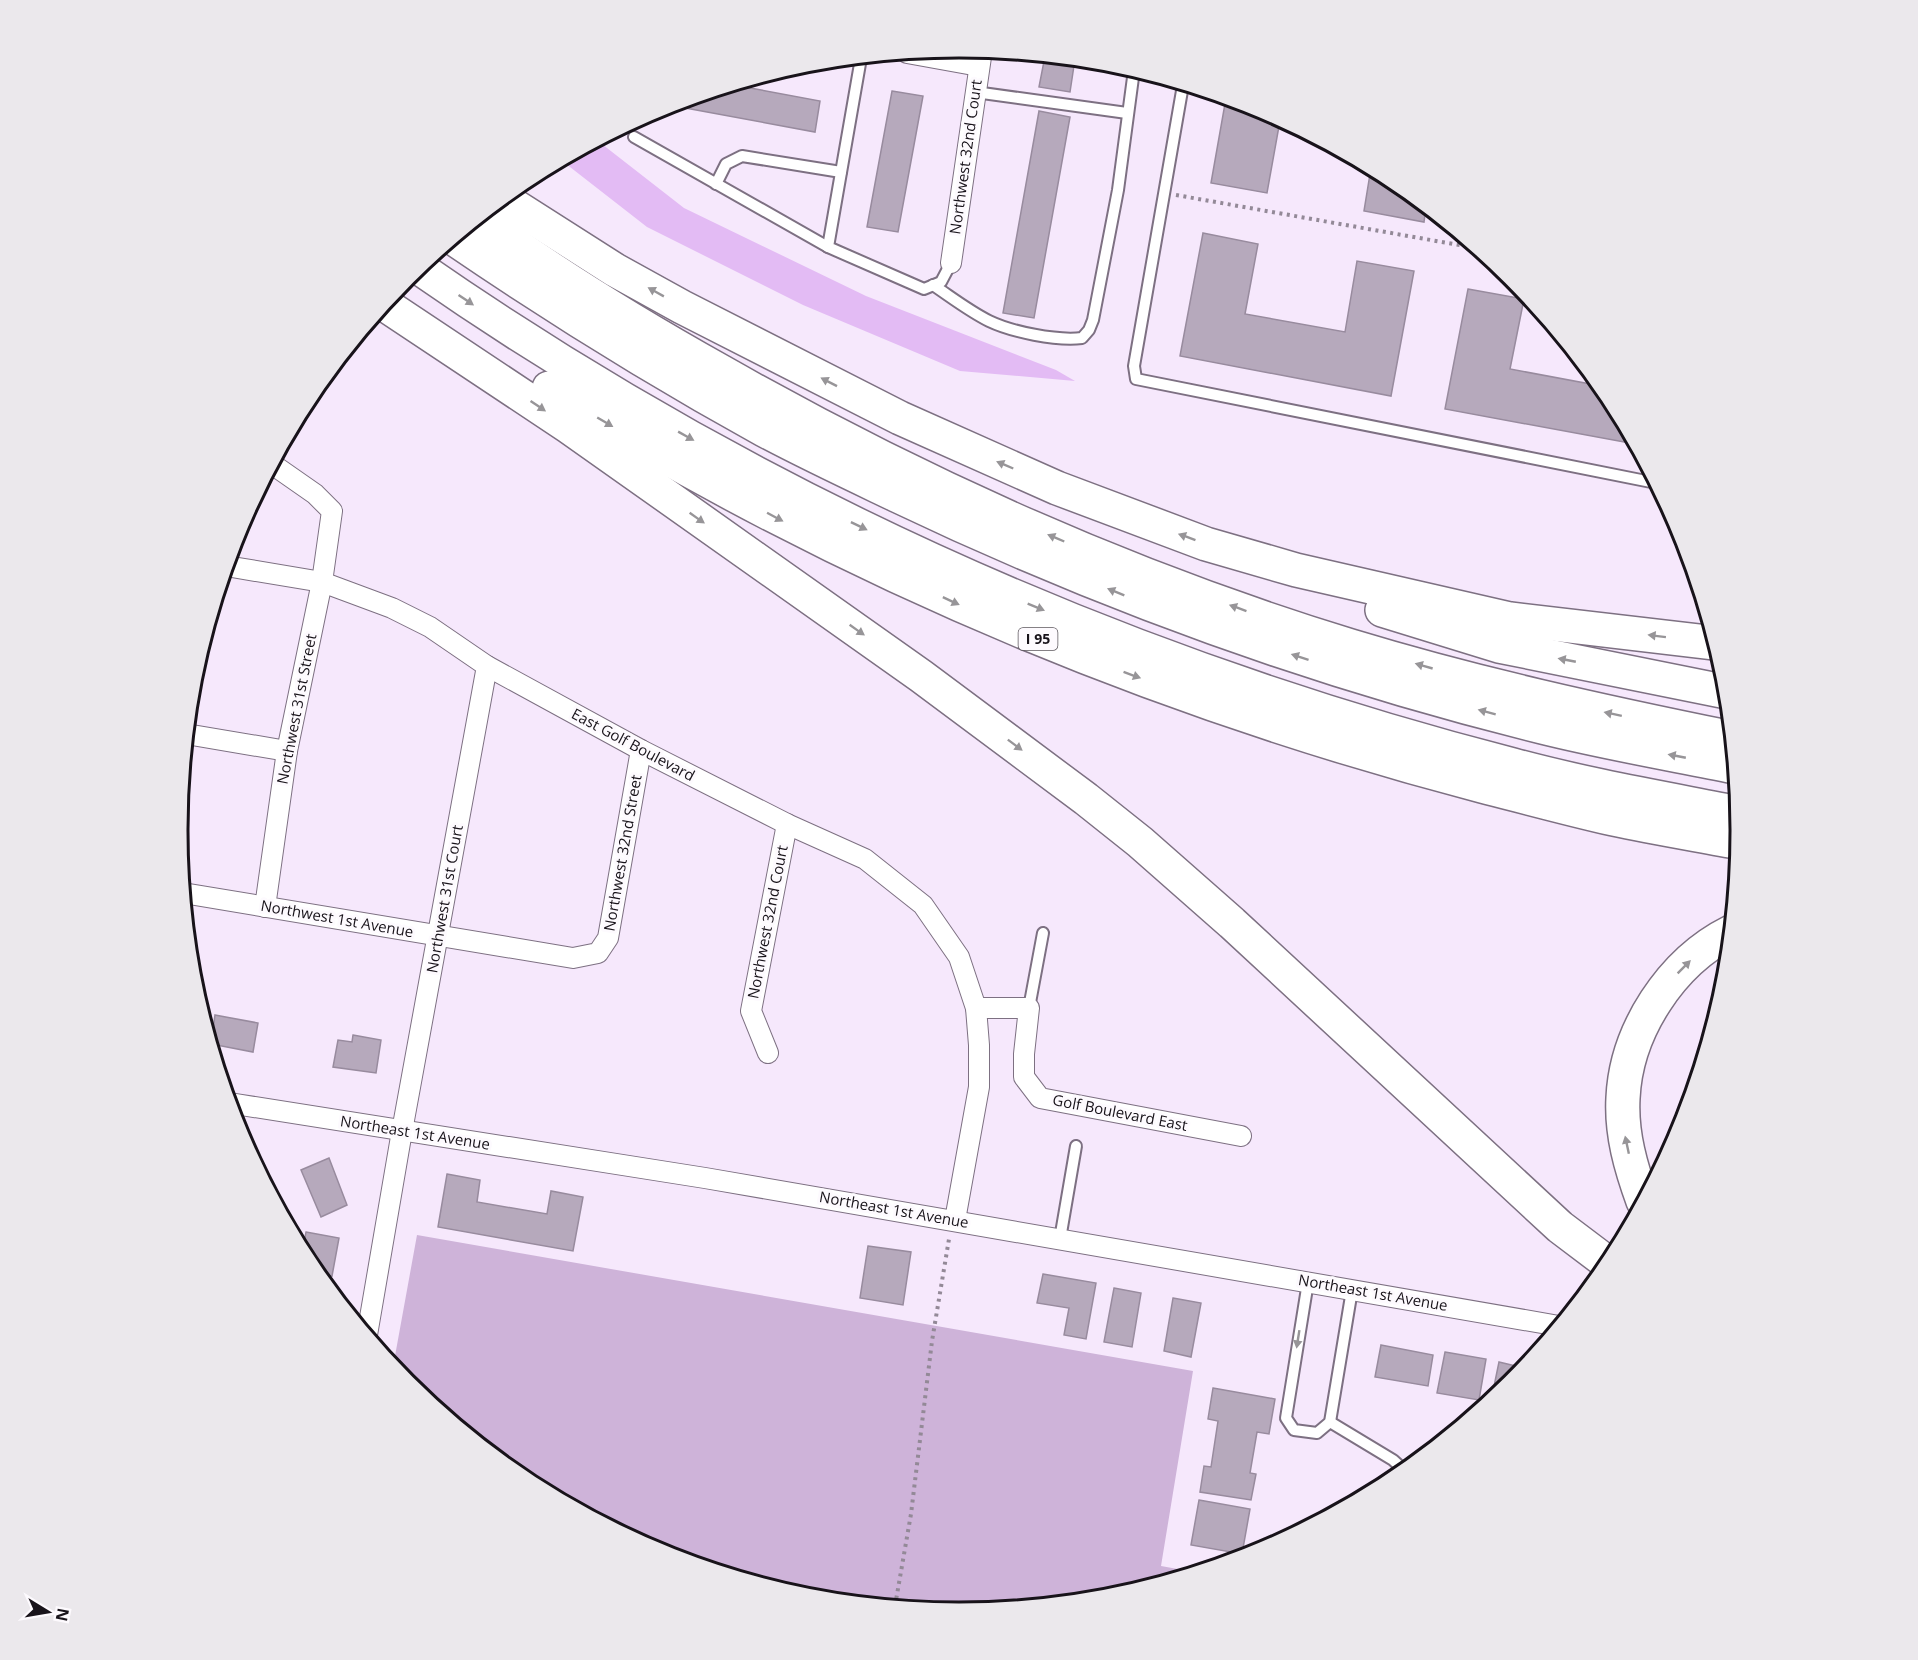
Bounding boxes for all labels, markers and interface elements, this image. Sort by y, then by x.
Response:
street label: Northwest 32nd Court [944,78,986,236]
one-way arrow [647,287,664,297]
one-way arrow [458,294,474,306]
one-way arrow [820,377,837,387]
one-way arrow [529,400,545,412]
one-way arrow [597,417,613,428]
one-way arrow [678,431,695,441]
one-way arrow [996,460,1014,469]
one-way arrow [689,512,705,524]
one-way arrow [767,512,784,522]
one-way arrow [850,521,867,531]
one-way arrow [1177,531,1195,541]
one-way arrow [1047,533,1065,542]
one-way arrow [1107,587,1125,597]
one-way arrow [943,597,960,606]
one-way arrow [1229,602,1247,612]
one-way arrow [1027,603,1045,612]
one-way arrow [849,624,864,636]
road number: I 95 [1018,628,1058,650]
one-way arrow [1648,631,1667,641]
street label: Northwest 31st Street [272,632,320,786]
one-way arrow [1291,652,1309,662]
one-way arrow [1557,655,1576,664]
one-way arrow [1415,661,1433,671]
one-way arrow [1123,671,1141,681]
street label: East Golf Boulevard [568,703,699,785]
one-way arrow [1478,707,1496,717]
one-way arrow [1604,708,1622,718]
one-way arrow [1006,739,1022,751]
one-way arrow [1668,751,1687,760]
street label: Northwest 32nd Street [598,773,646,933]
street label: Northwest 31st Court [421,823,467,974]
street label: Northwest 32nd Court [742,843,792,1000]
street label: Northwest 1st Avenue [259,895,415,941]
one-way arrow [1677,961,1691,975]
street label: Golf Boulevard East [1051,1089,1189,1135]
street label: Northeast 1st Avenue [339,1110,491,1154]
one-way arrow [1621,1136,1631,1154]
street label: Northeast 1st Avenue [818,1186,970,1232]
street label: Northeast 1st Avenue [1297,1269,1449,1315]
one-way arrow [1294,1330,1303,1349]
north arrow [18,1582,78,1642]
text: N [51,1606,75,1623]

